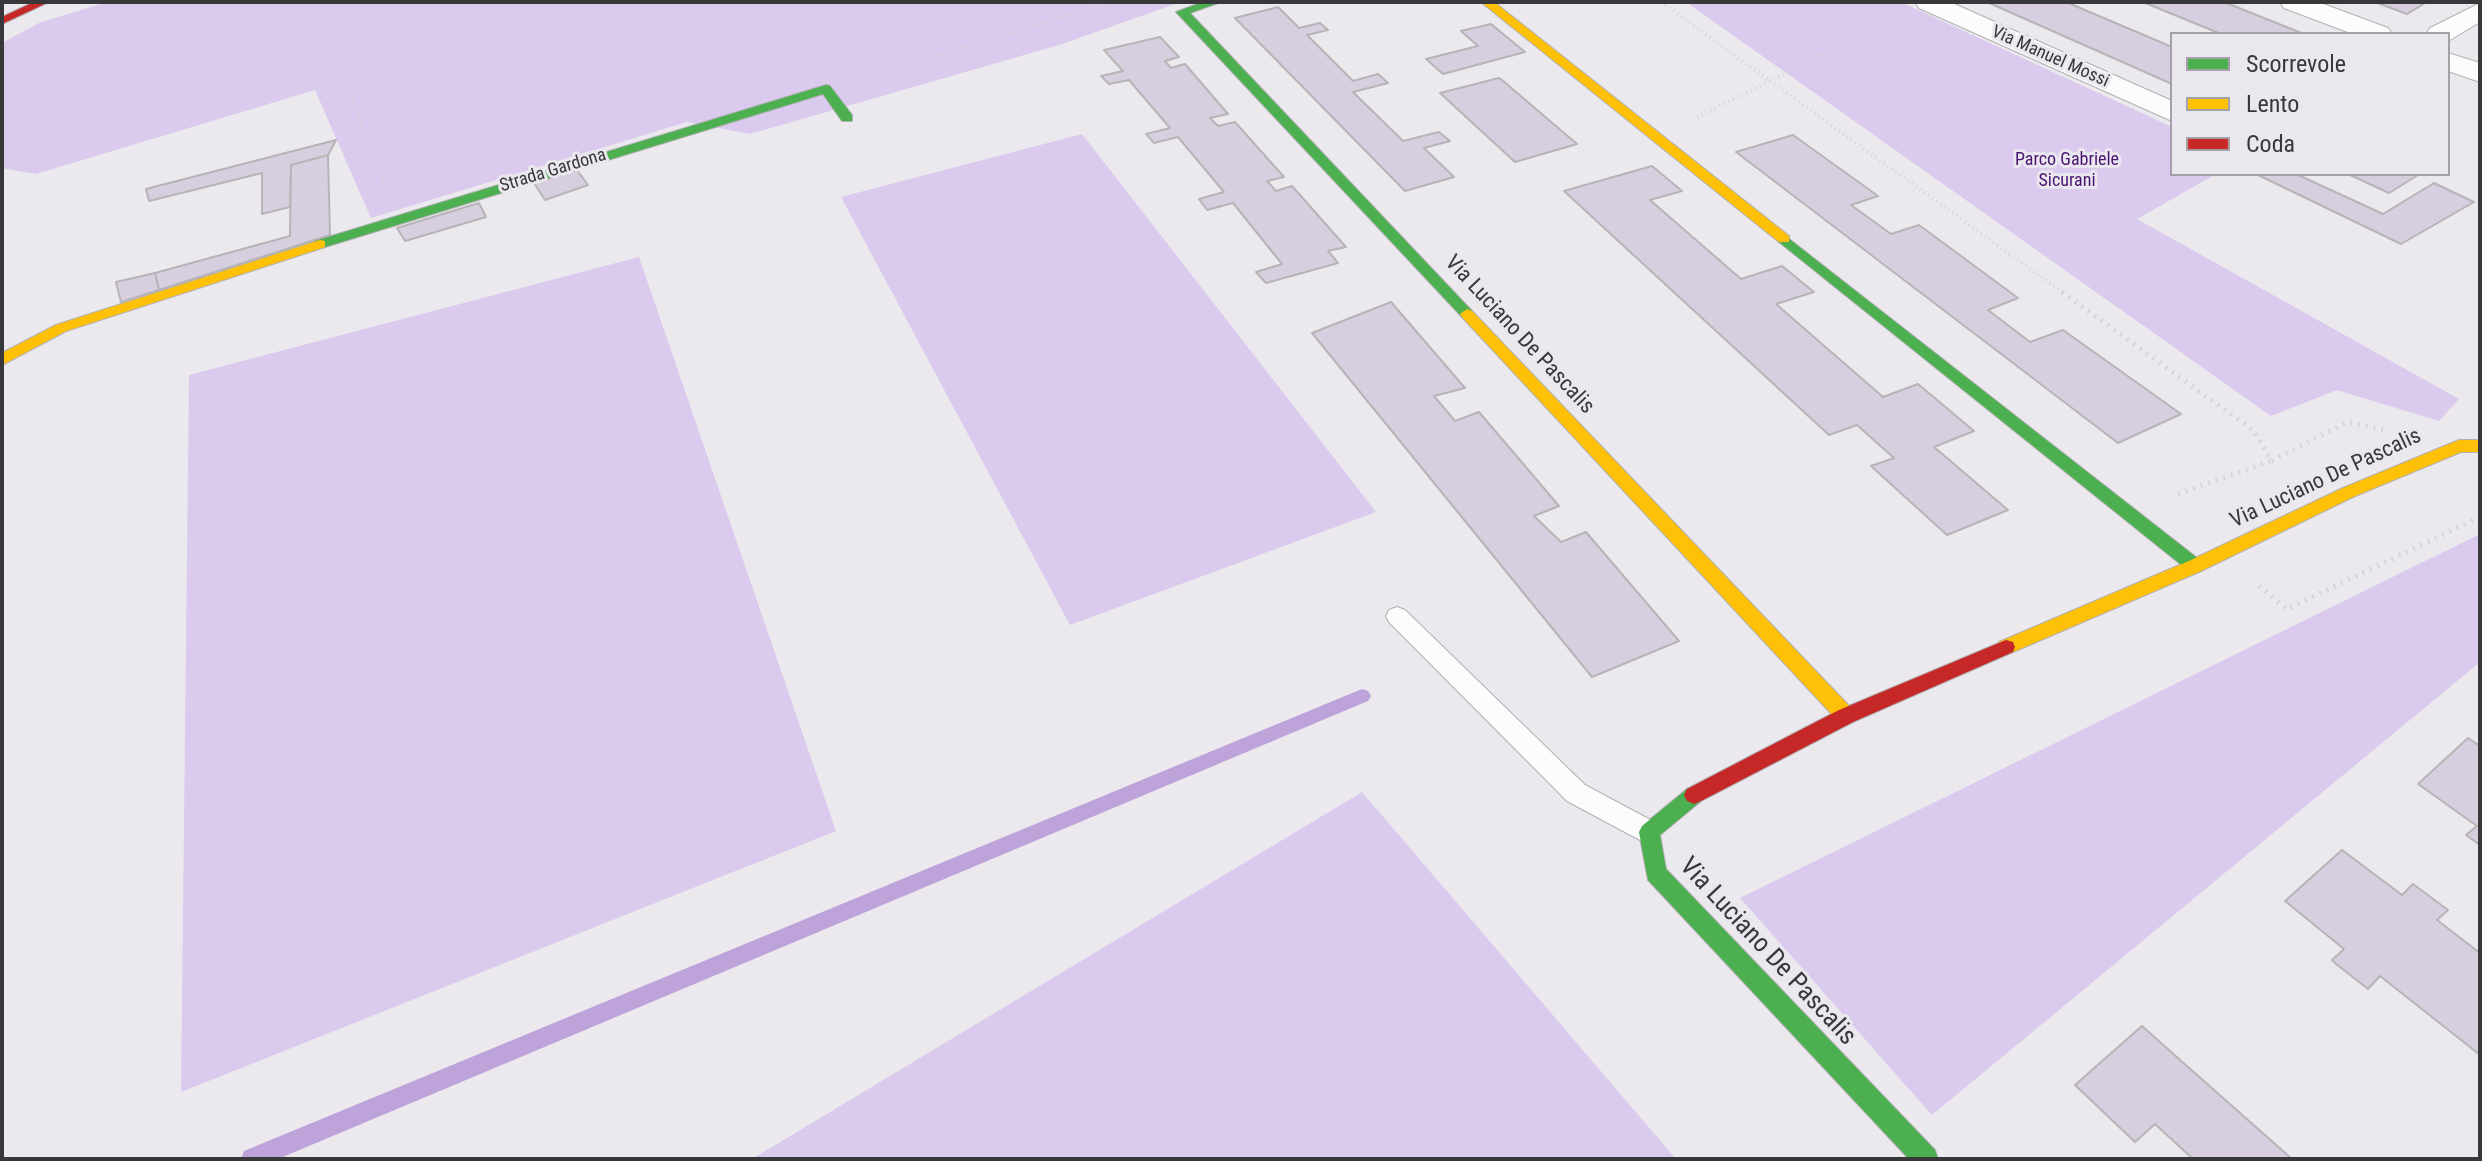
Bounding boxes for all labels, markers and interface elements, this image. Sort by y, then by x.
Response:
street label: Via Manuel Mossi [1988,21,2112,93]
legend [2170,32,2450,176]
text: Scorrevole [2246,50,2346,78]
text: Lento [2246,90,2299,118]
text: Coda [2246,130,2295,158]
street label: Strada Gardona [497,145,609,197]
park label: Parco Gabriele Sicurani [2015,149,2119,192]
street label: Via Luciano De Pascalis [1439,250,1599,420]
street label: Via Luciano De Pascalis [2226,423,2426,535]
street label: Via Luciano De Pascalis [1672,852,1862,1052]

